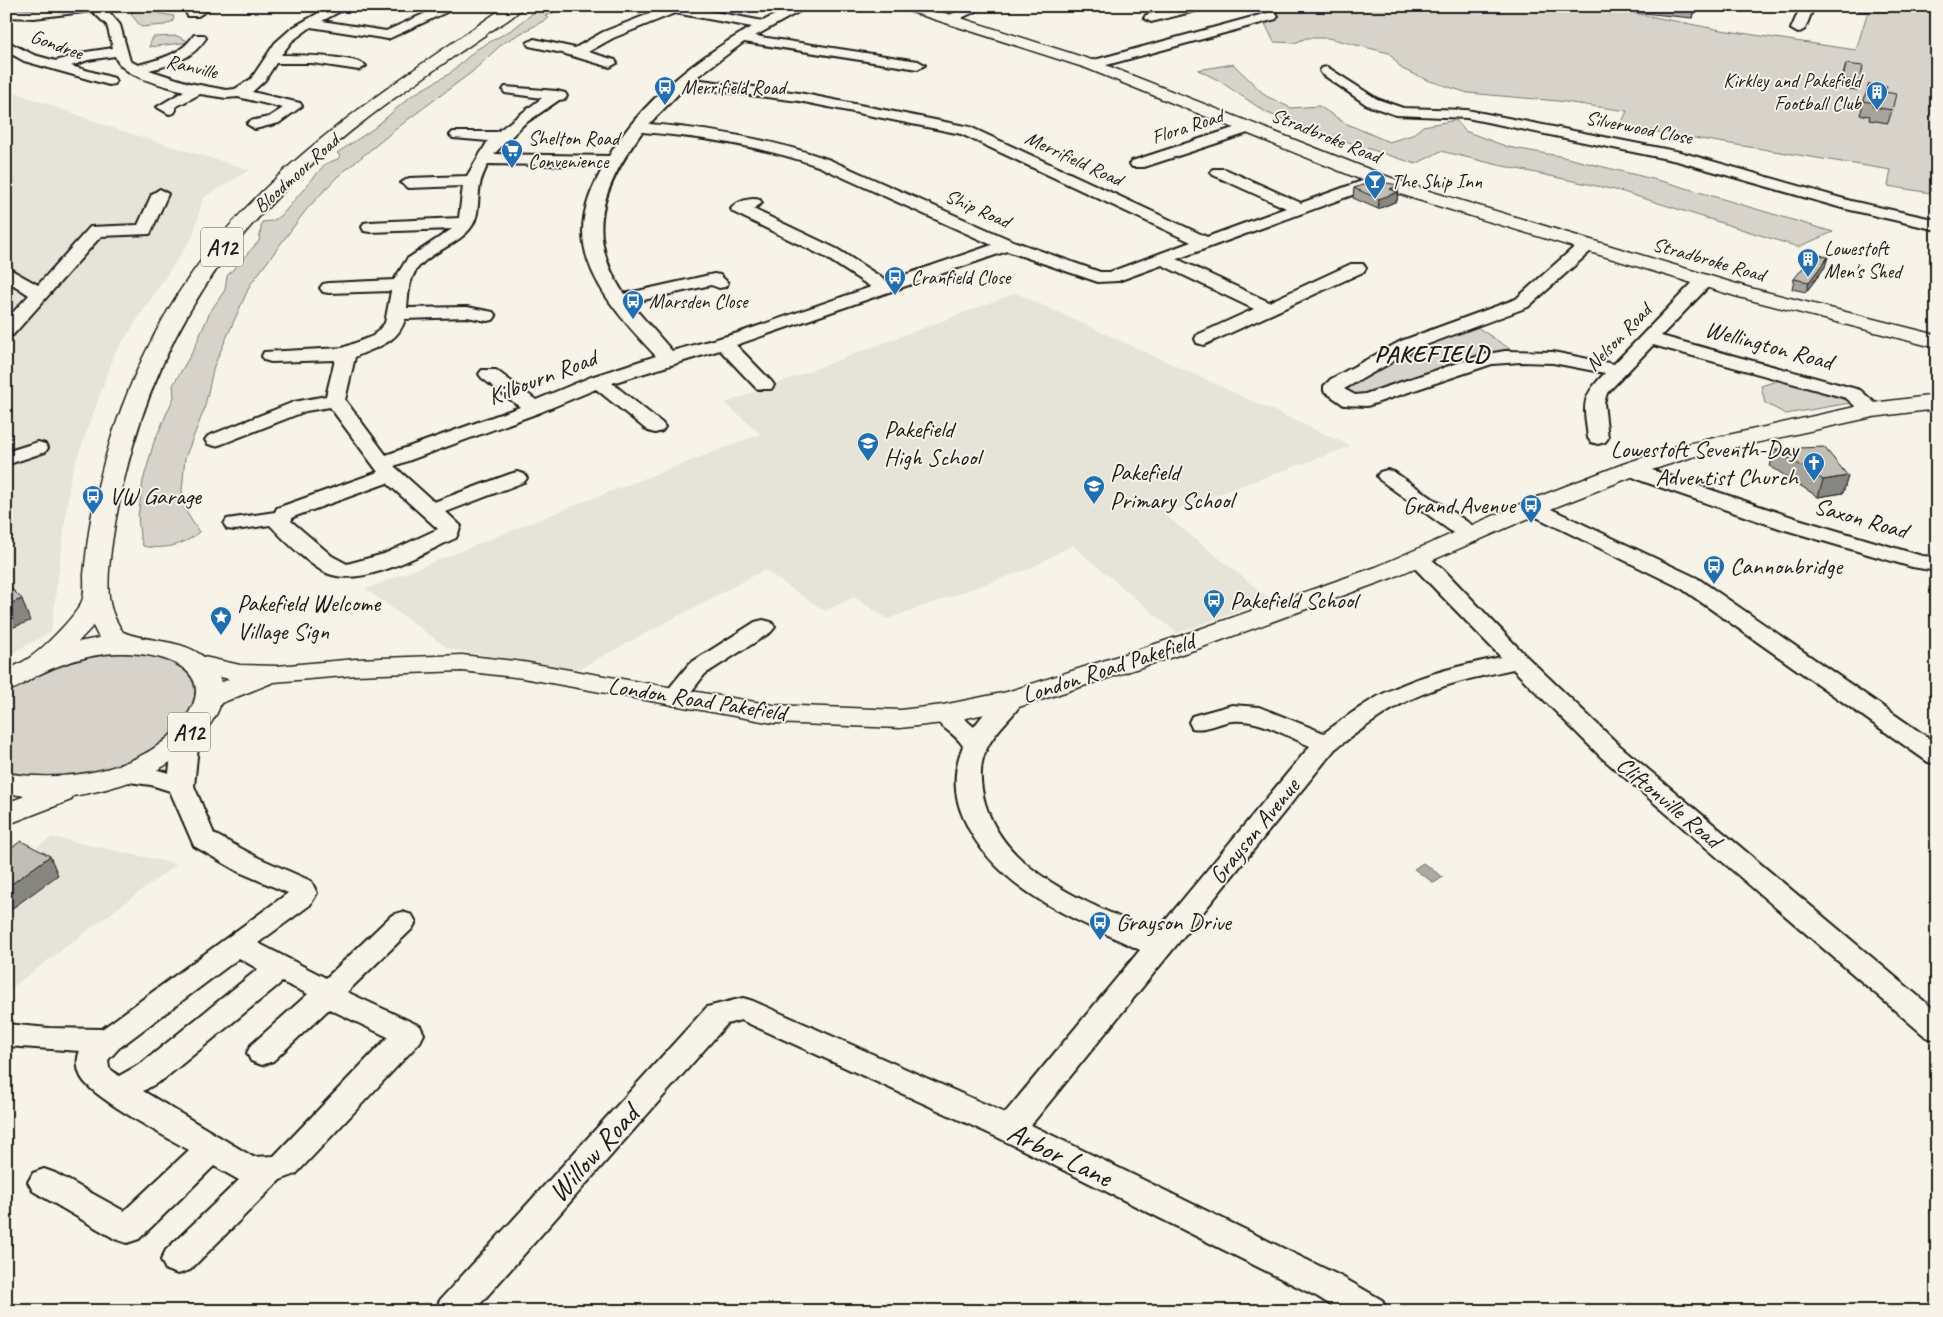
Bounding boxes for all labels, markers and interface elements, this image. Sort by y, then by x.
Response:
street label: Gondree [27,24,88,66]
street label: Ranville [164,48,221,85]
place label: Kirkley and Pakefield Football Club [1723,68,1864,116]
bus stop icon: Merrifield Road [653,75,677,106]
place label: Merrifield Road [681,75,788,100]
building icon: Kirkley and Pakefield Football Club [1865,80,1889,111]
street label: Flora Road [1148,102,1229,150]
street label: Stradbroke Road [1268,102,1387,170]
street label: Silverwood Close [1584,105,1696,150]
street label: Merrifield Road [1021,125,1129,193]
street label: Bloodmoor Road [248,126,347,218]
place label: Shelton Road Convenience [528,126,622,174]
supermarket icon: Shelton Road Convenience [500,138,524,169]
bar icon: The Ship Inn [1363,169,1387,200]
place label: The Ship Inn [1391,169,1483,194]
street label: Ship Road [941,183,1017,235]
road number: A12 [201,228,243,266]
street label: Stradbroke Road [1650,232,1771,288]
place label: Lowestoft Men's Shed [1824,236,1904,284]
building icon: Lowestoft Men's Shed [1796,247,1820,278]
bus stop icon: Cranfield Close [883,265,907,296]
place label: Cranfield Close [911,265,1012,290]
bus stop icon: Marsden Close [621,289,645,320]
place label: Marsden Close [649,289,749,314]
street label: Nelson Road [1580,296,1659,376]
street label: Wellington Road [1702,314,1839,377]
district label: PAKEFIELD [1375,339,1491,369]
street label: Kilbourn Road [483,341,604,411]
place label: Pakefield High School [884,414,984,472]
school or university icon: Pakefield High School [856,431,880,462]
place label: Lowestoft Seventh-Day Adventist Church [1610,434,1800,492]
church icon: Lowestoft Seventh-Day Adventist Church [1802,451,1826,482]
place label: Pakefield Primary School [1110,457,1237,515]
school or university icon: Pakefield Primary School [1082,474,1106,505]
place label: VW Garage [109,481,203,511]
bus stop icon: VW Garage [81,484,105,515]
place label: Grand Avenue [1403,490,1517,520]
street label: Saxon Road [1811,490,1914,547]
bus stop icon: Grand Avenue [1519,493,1543,524]
place label: Cannonbridge [1730,551,1844,581]
bus stop icon: Cannonbridge [1702,554,1726,585]
place label: Pakefield School [1230,585,1361,615]
place label: Pakefield Welcome Village Sign [237,588,382,646]
bus stop icon: Pakefield School [1202,588,1226,619]
place icon: Pakefield Welcome Village Sign [209,605,233,636]
street label: London Road Pakefield [1018,625,1201,710]
street label: London Road Pakefield [606,670,791,728]
road number: A12 [168,712,210,752]
street label: Cliftonville Road [1610,749,1730,857]
street label: Grayson Avenue [1202,770,1307,890]
place label: Grayson Drive [1116,907,1233,937]
bus stop icon: Grayson Drive [1088,910,1112,941]
street label: Willow Road [540,1093,650,1210]
street label: Arbor Lane [1002,1113,1119,1196]

